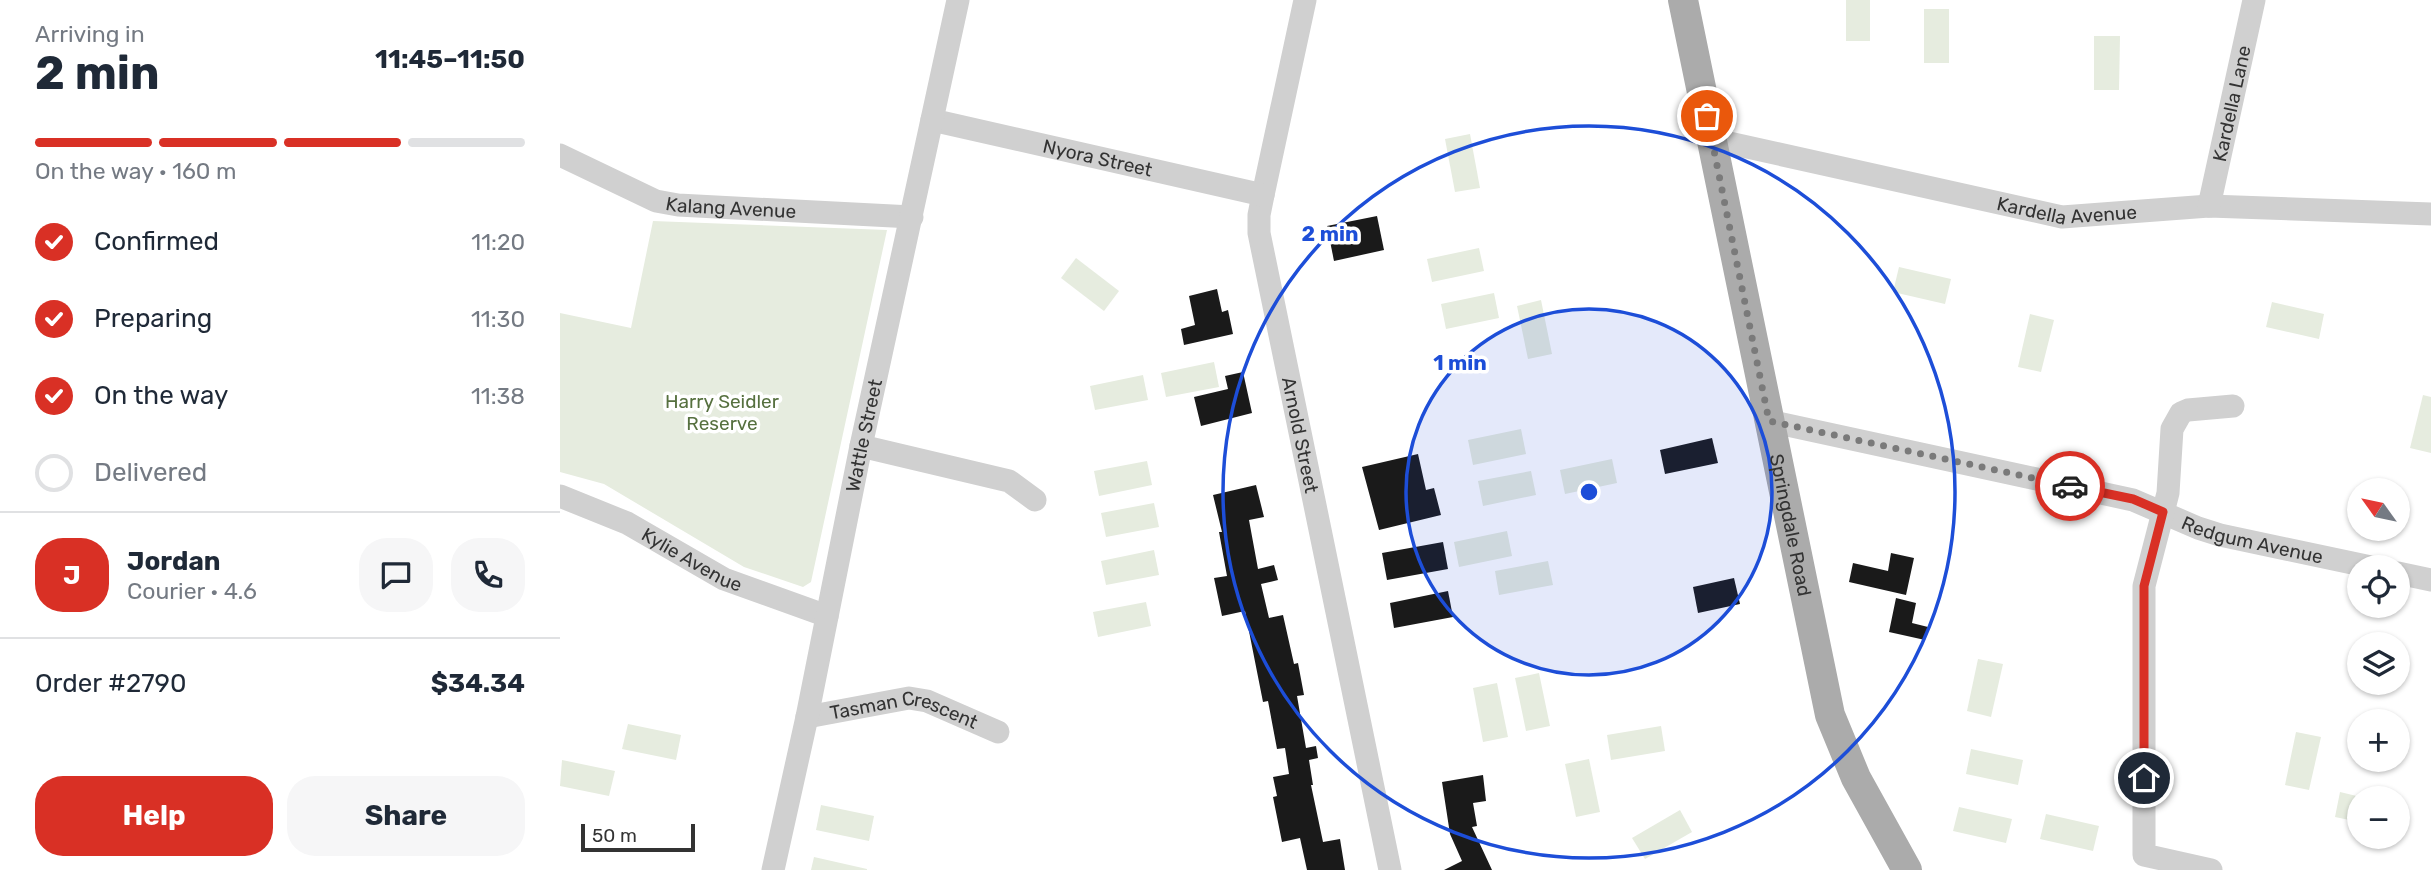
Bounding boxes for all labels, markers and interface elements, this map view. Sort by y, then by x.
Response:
text: Arriving in [35,20,145,48]
street label: Kardella Lane [2208,43,2256,164]
text: 11:45–11:50 [375,44,525,75]
text: 2 min [35,46,160,101]
pin [1677,86,1737,146]
icon: bag [1688,97,1726,135]
street label: Nyora Street [1041,135,1155,182]
text: On the way · 160 m [35,157,237,185]
street label: Kalang Avenue [664,192,797,223]
street label: Kardella Avenue [1995,192,2138,230]
text: 2 min [1302,221,1358,246]
icon: check [35,223,73,261]
text: Confirmed [94,226,219,257]
text: 11:20 [471,228,525,256]
icon: check [35,300,73,338]
text: Preparing [94,303,212,334]
text: 11:30 [471,305,525,333]
text: 1 min [1433,350,1487,375]
street label: Arnold Street [1277,375,1323,496]
street label: Wattle Street [841,376,887,494]
icon: check [35,377,73,415]
text: On the way [94,380,228,411]
text: 11:38 [471,382,525,410]
park label: Harry Seidler Reserve [665,390,780,435]
courier [2035,451,2105,521]
street label: Springdale Road [1765,452,1816,598]
text: Delivered [94,457,207,488]
icon: car [2051,467,2089,505]
north arrow [2347,478,2410,541]
map controls [2347,478,2410,849]
centre of rings [1577,480,1601,504]
street label: Redgum Avenue [2178,511,2325,569]
street label: Kylie Avenue [637,523,745,597]
button: chat [359,538,433,612]
button: phone [451,538,525,612]
text: Jordan [127,546,220,577]
button: locate [2347,555,2410,618]
text: J [63,560,81,591]
text: Courier · 4.6 [127,577,257,605]
button: layers [2347,632,2410,695]
text: Order #2790 [35,668,187,699]
text: $34.34 [431,668,525,699]
street label: Tasman Crescent [828,686,982,734]
button: + [2347,709,2410,772]
pin [2114,748,2174,808]
icon: home [2125,759,2163,797]
button: Help [35,776,273,856]
button: Share [287,776,525,856]
button: − [2347,786,2410,849]
scale bar [581,821,695,853]
text: 50 m [592,824,637,847]

